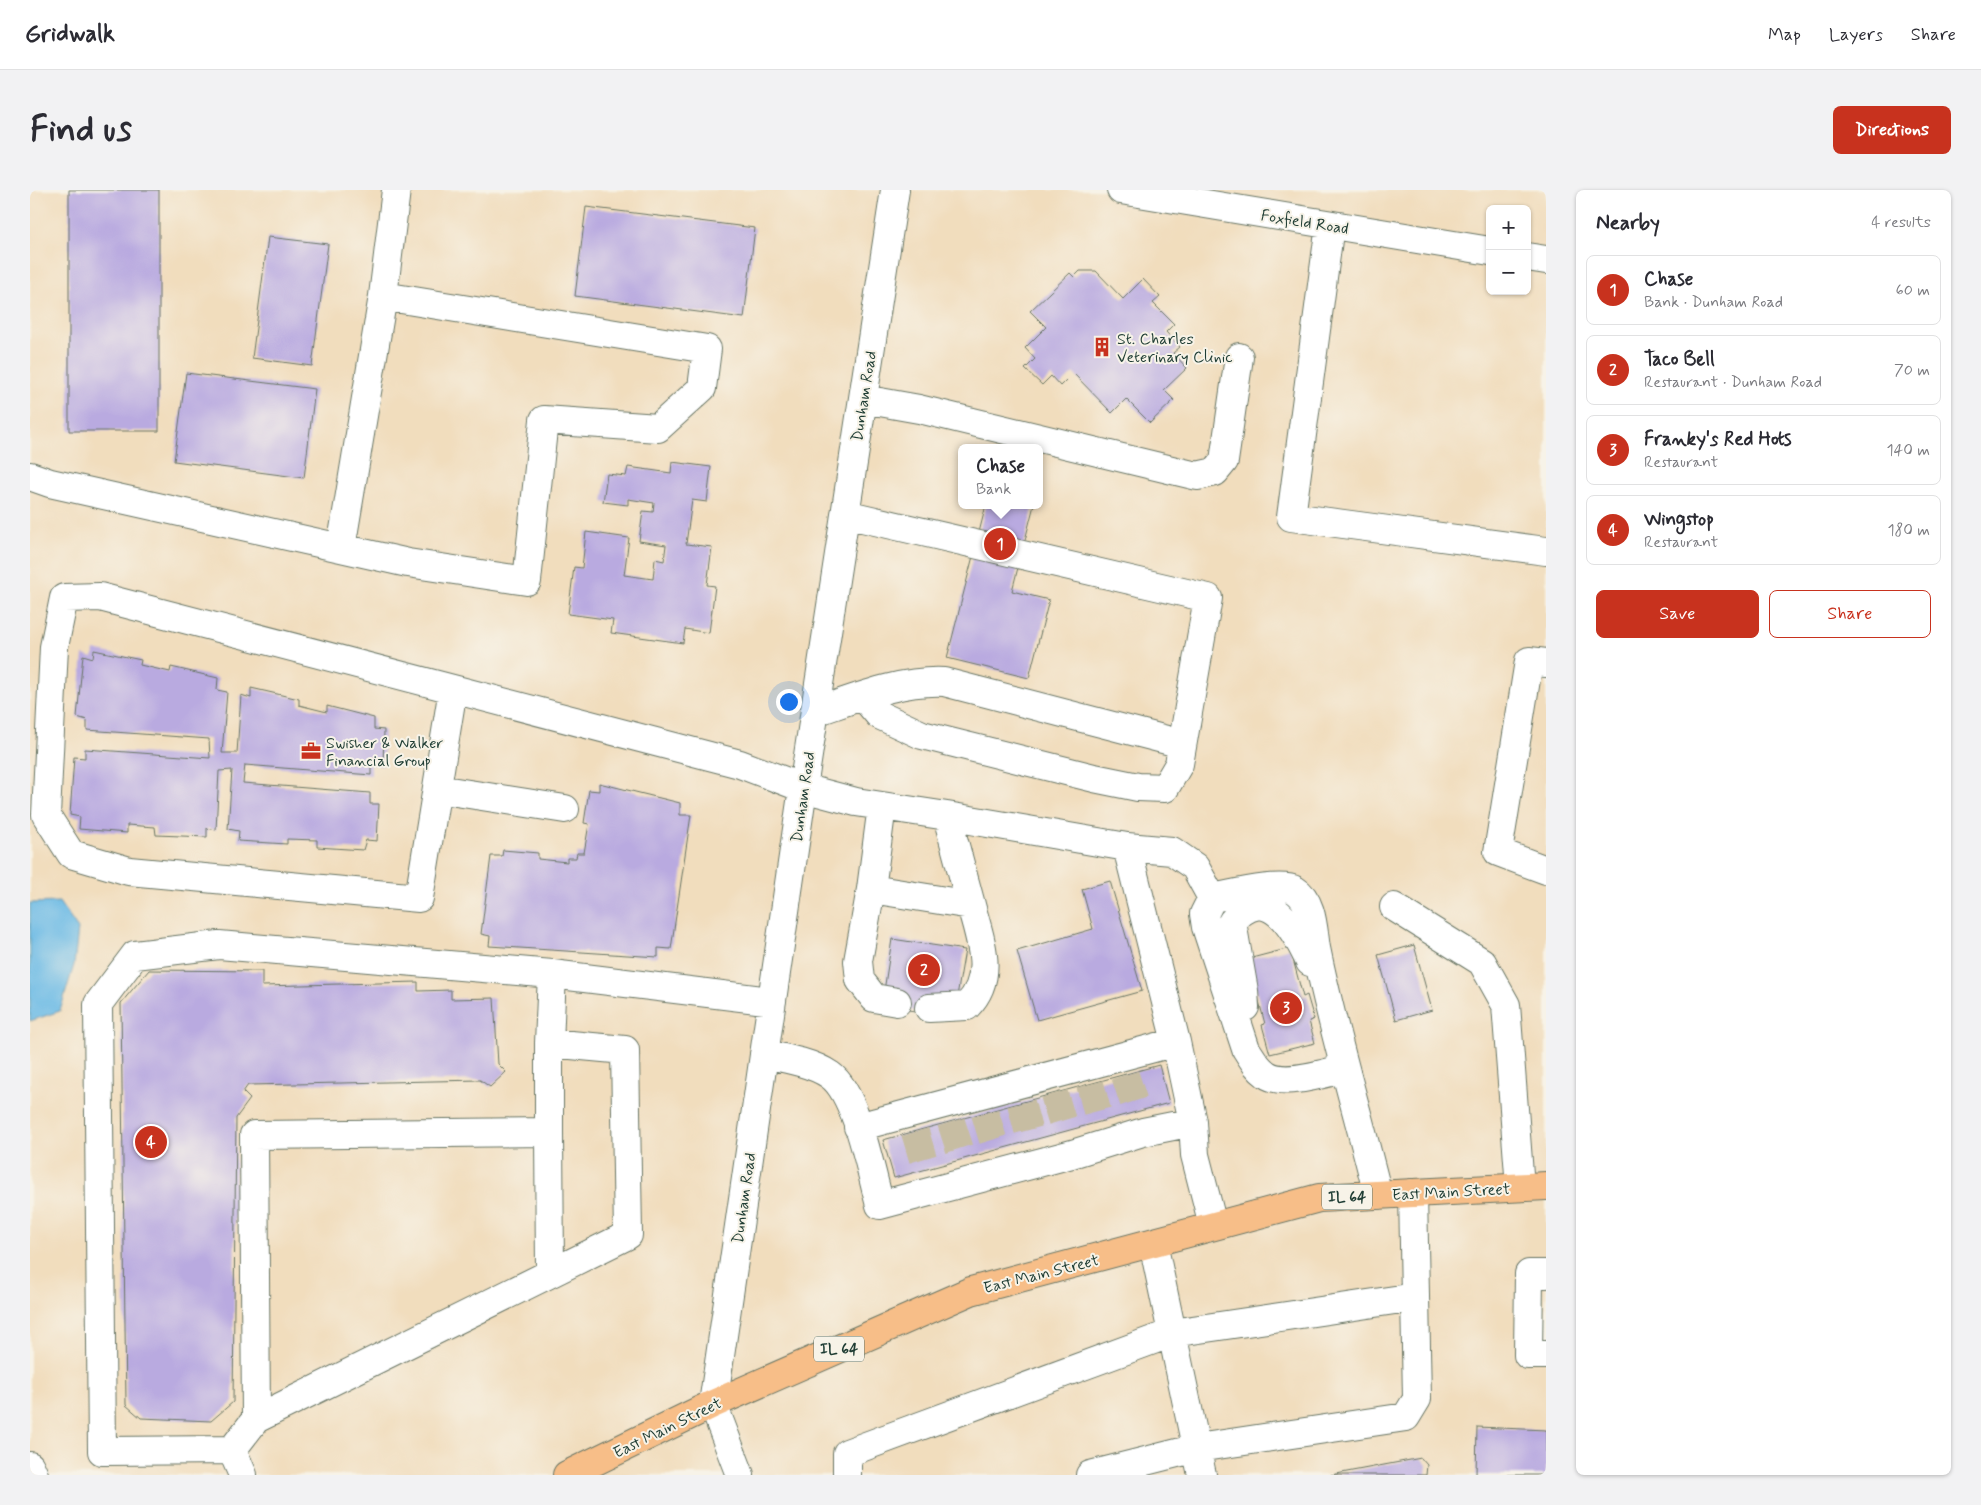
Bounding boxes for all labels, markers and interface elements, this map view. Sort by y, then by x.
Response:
text: Gridwalk [25,19,115,50]
text: Map [1768,23,1801,47]
text: Layers [1829,23,1883,47]
text: Share [1911,23,1956,47]
button: Directions [1833,106,1951,154]
text: Find us [30,107,132,153]
street label: Foxfield Road [1259,205,1350,240]
map controls [1486,205,1531,295]
button: + [1486,205,1531,250]
text: Nearby [1596,209,1660,237]
text: 4 results [1871,212,1931,233]
button: − [1486,250,1531,295]
text: Chase [1644,267,1693,292]
text: 1 [1609,280,1617,301]
text: 60 m [1896,280,1930,301]
text: Bank · Dunham Road [1644,292,1783,313]
place label: St. Charles Veterinary Clinic [1117,329,1233,368]
building icon: St. Charles Veterinary Clinic [1091,336,1113,358]
text: Taco Bell [1644,347,1715,372]
street label: Dunham Road [847,349,882,443]
text: 2 [1609,360,1617,381]
text: 70 m [1894,360,1930,381]
text: Restaurant · Dunham Road [1644,372,1822,393]
text: Franky's Red Hots [1644,427,1792,452]
text: 3 [1609,440,1617,461]
text: 140 m [1886,440,1930,461]
popup [958,444,1043,509]
text: Restaurant [1644,452,1718,473]
text: Chase [976,454,1025,479]
text: Bank [976,479,1011,500]
text: Wingstop [1644,507,1714,532]
text: 4 [1608,520,1618,541]
text: 180 m [1887,520,1930,541]
pin: 1 [984,525,1016,563]
text: Restaurant [1644,532,1718,553]
button: Save [1596,590,1759,638]
button: Share [1769,590,1931,638]
your location [776,689,802,715]
place label: Swisher & Walker Financial Group [326,733,443,772]
office icon: Swisher & Walker Financial Group [300,740,322,762]
street label: Dunham Road [787,750,820,844]
pin: 2 [908,951,940,989]
pin: 3 [1270,989,1302,1027]
pin: 4 [135,1123,167,1161]
street label: Dunham Road [728,1151,761,1245]
street label: East Main Street [1391,1179,1511,1206]
road number: IL 64 [1322,1184,1372,1210]
street label: East Main Street [981,1250,1102,1299]
road number: IL 64 [814,1336,864,1362]
street label: East Main Street [610,1393,726,1464]

